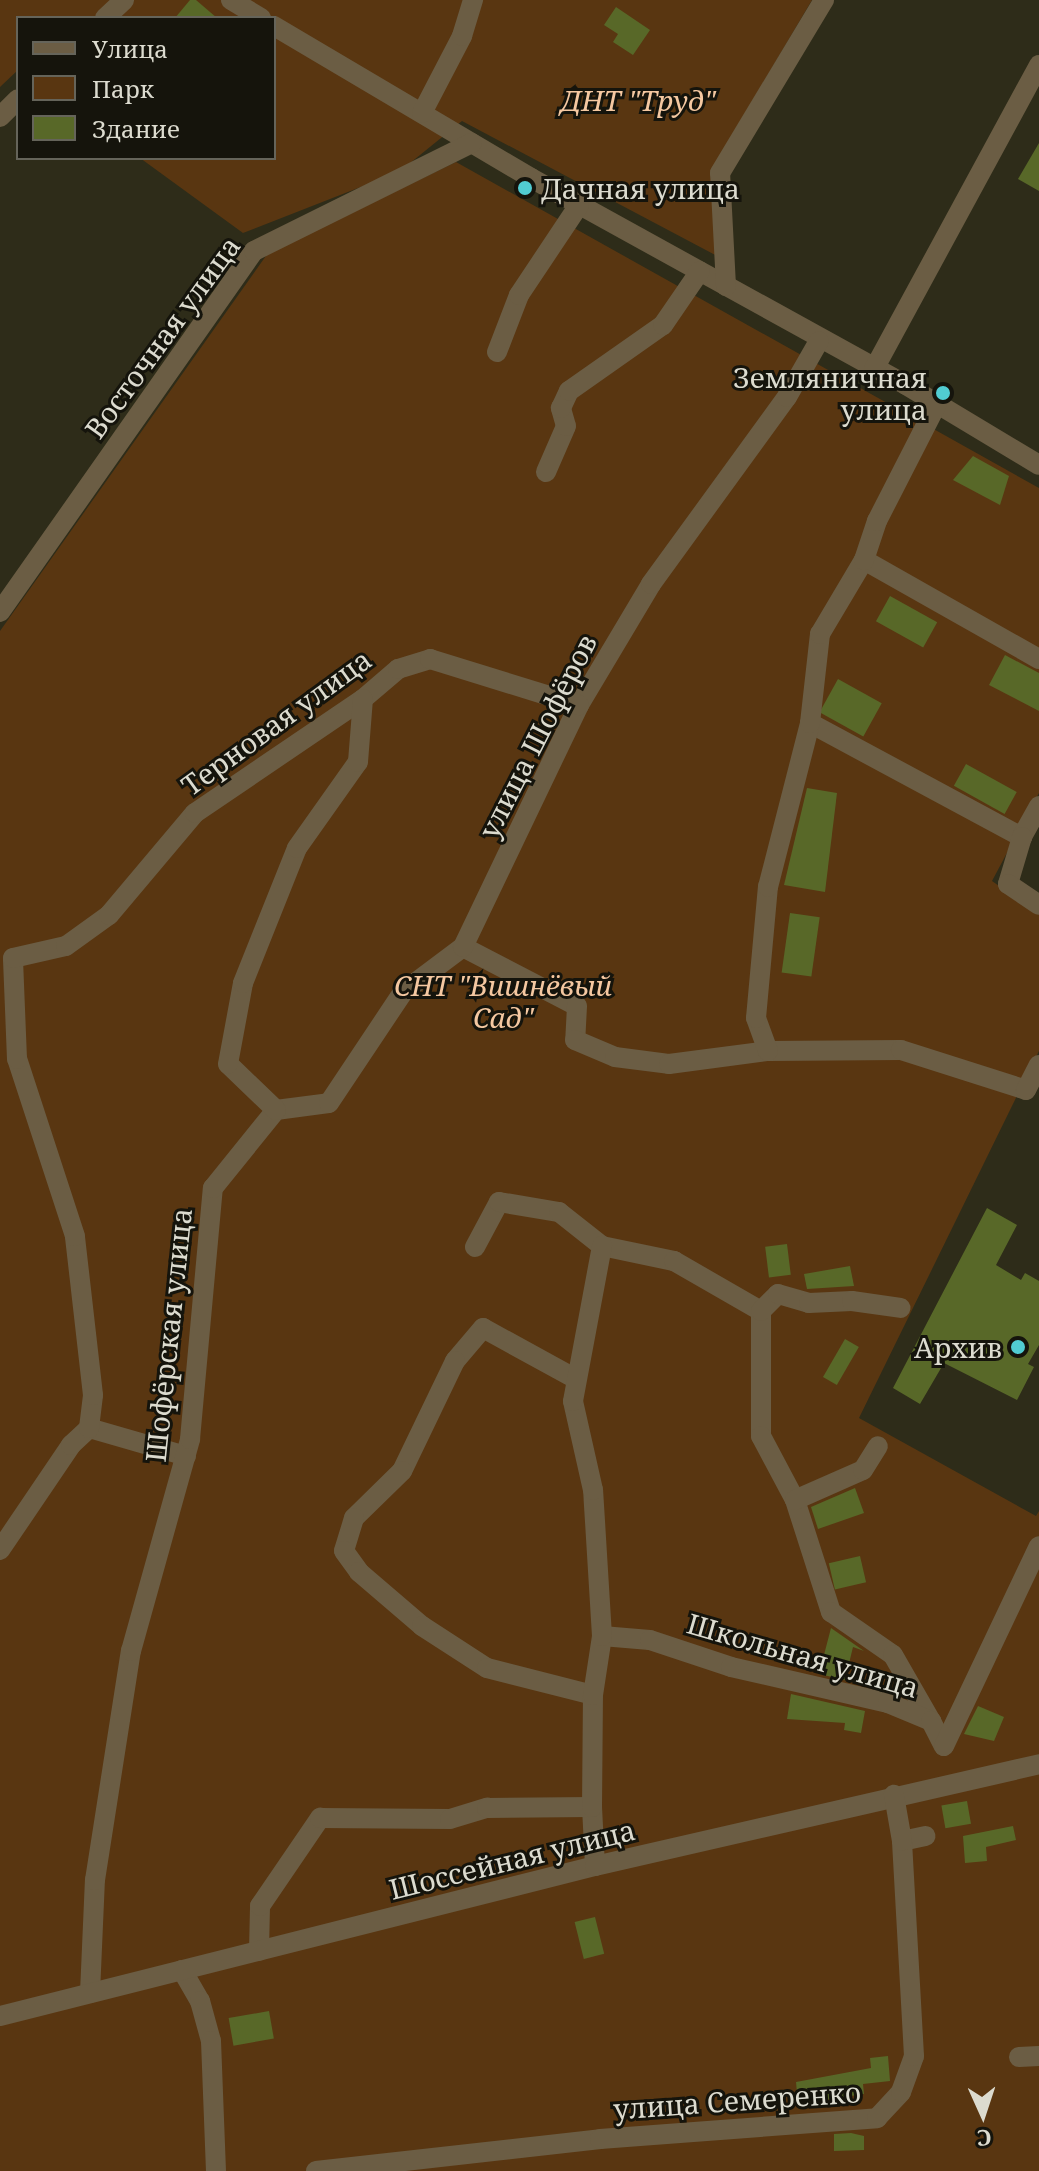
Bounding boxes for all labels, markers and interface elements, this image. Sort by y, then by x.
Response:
legend [16,16,276,160]
text: Улица [92,32,168,65]
text: Парк [92,72,154,105]
park label: ДНТ "Труд" [561,83,715,117]
text: Здание [92,112,180,145]
place label: Дачная улица [541,171,740,205]
marker: Дачная улица [516,179,534,197]
street label: Восточная улица [77,229,247,445]
place label: Земляничная улица [733,360,927,426]
marker: Земляничная улица [934,384,952,402]
street label: улица Шофёров [471,628,603,844]
street label: Терновая улица [175,642,377,802]
park label: СНТ "Вишнёвый Сад" [394,968,612,1034]
street label: Шофёрская улица [138,1206,198,1464]
place label: Архив [914,1330,1002,1364]
marker: Архив [1009,1338,1027,1356]
street label: Школьная улица [683,1606,923,1704]
street label: Шоссейная улица [386,1812,638,1906]
street label: улица Семеренко [612,2075,862,2125]
north arrow [943,2075,1023,2155]
text: С [976,2124,992,2154]

